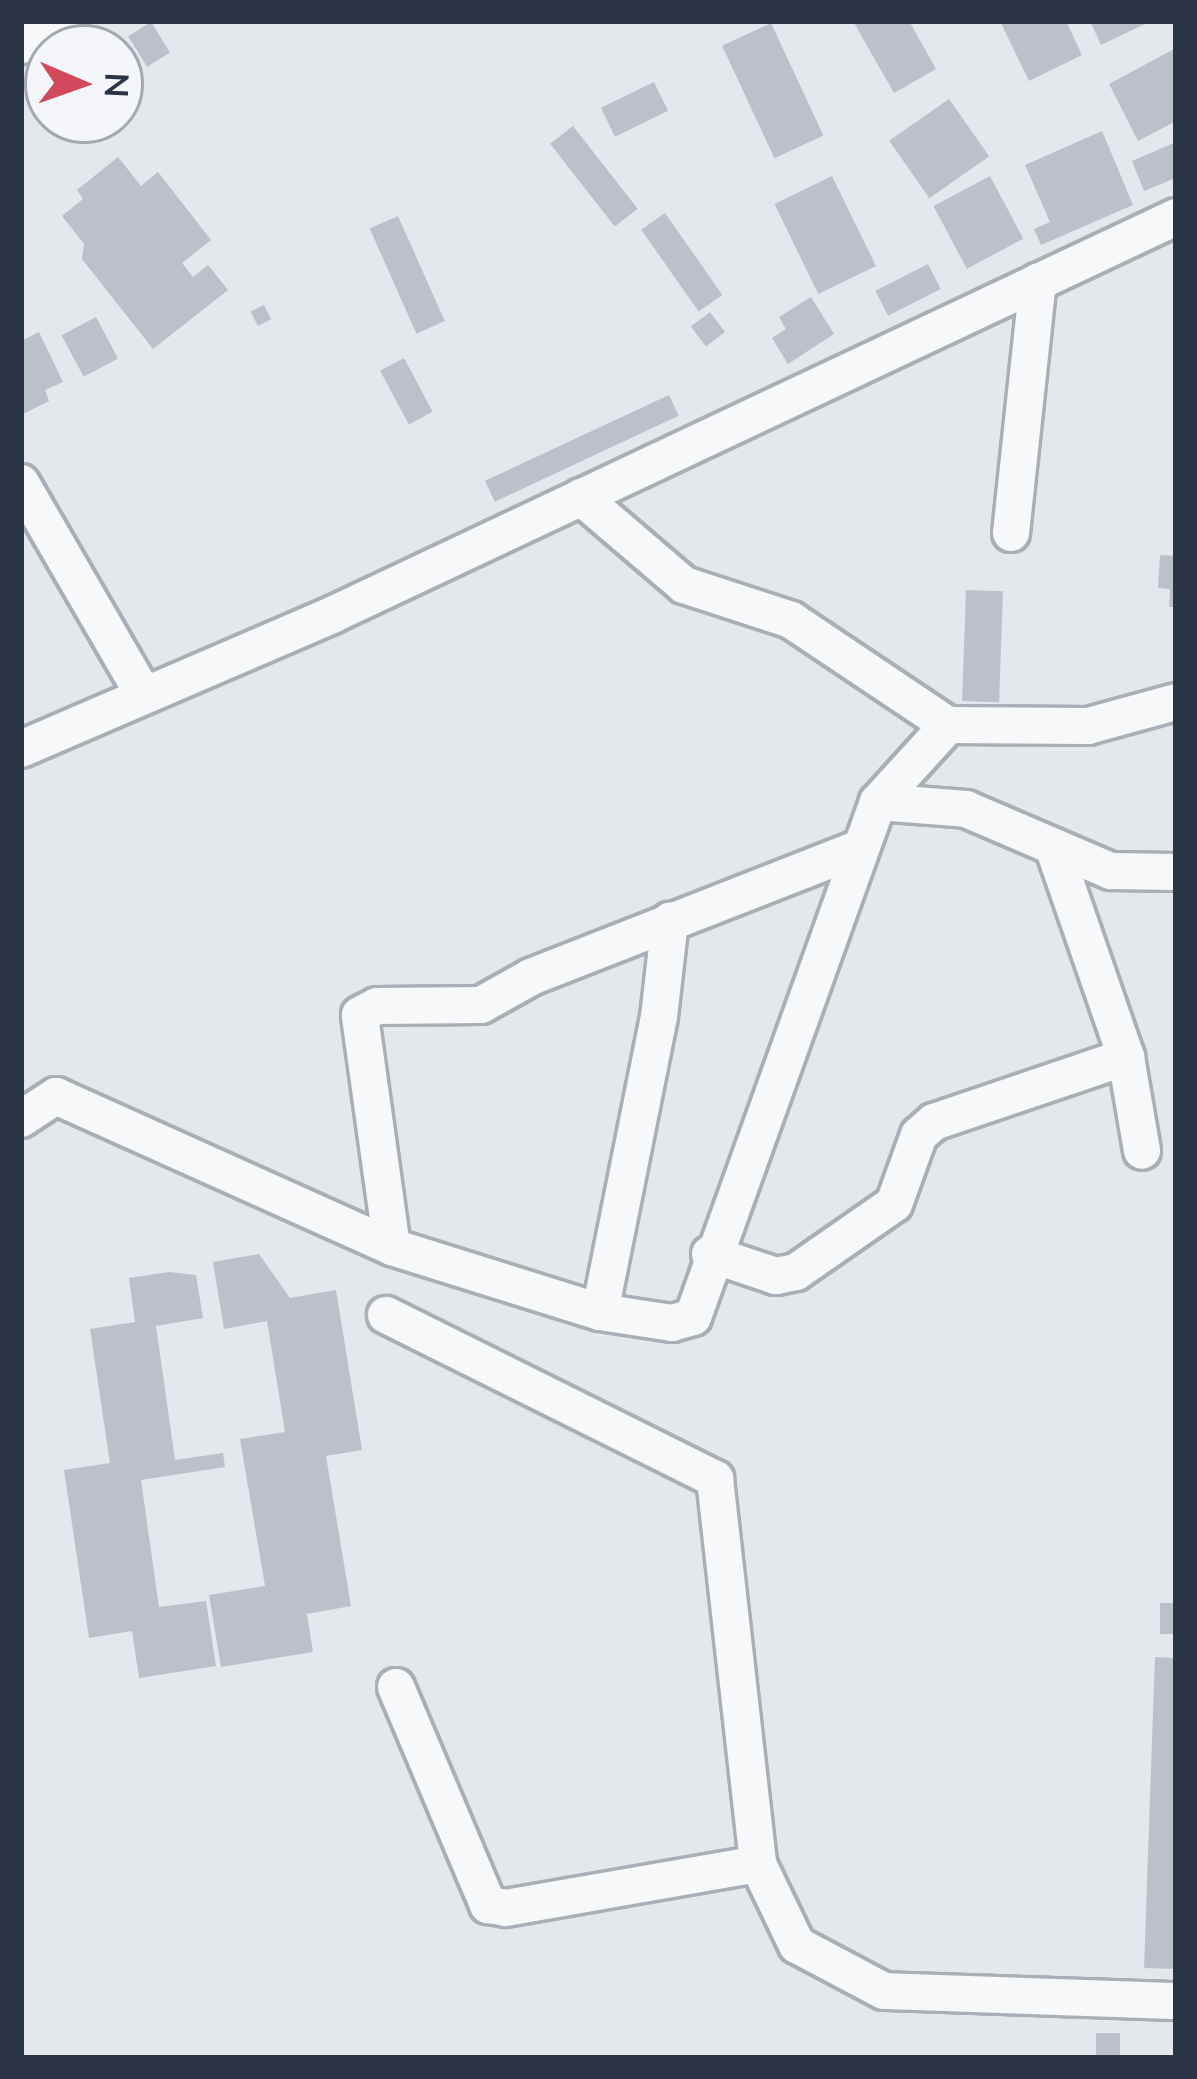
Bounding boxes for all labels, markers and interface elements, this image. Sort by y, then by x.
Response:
north arrow [24,24,144,144]
text: N [97,72,138,98]

